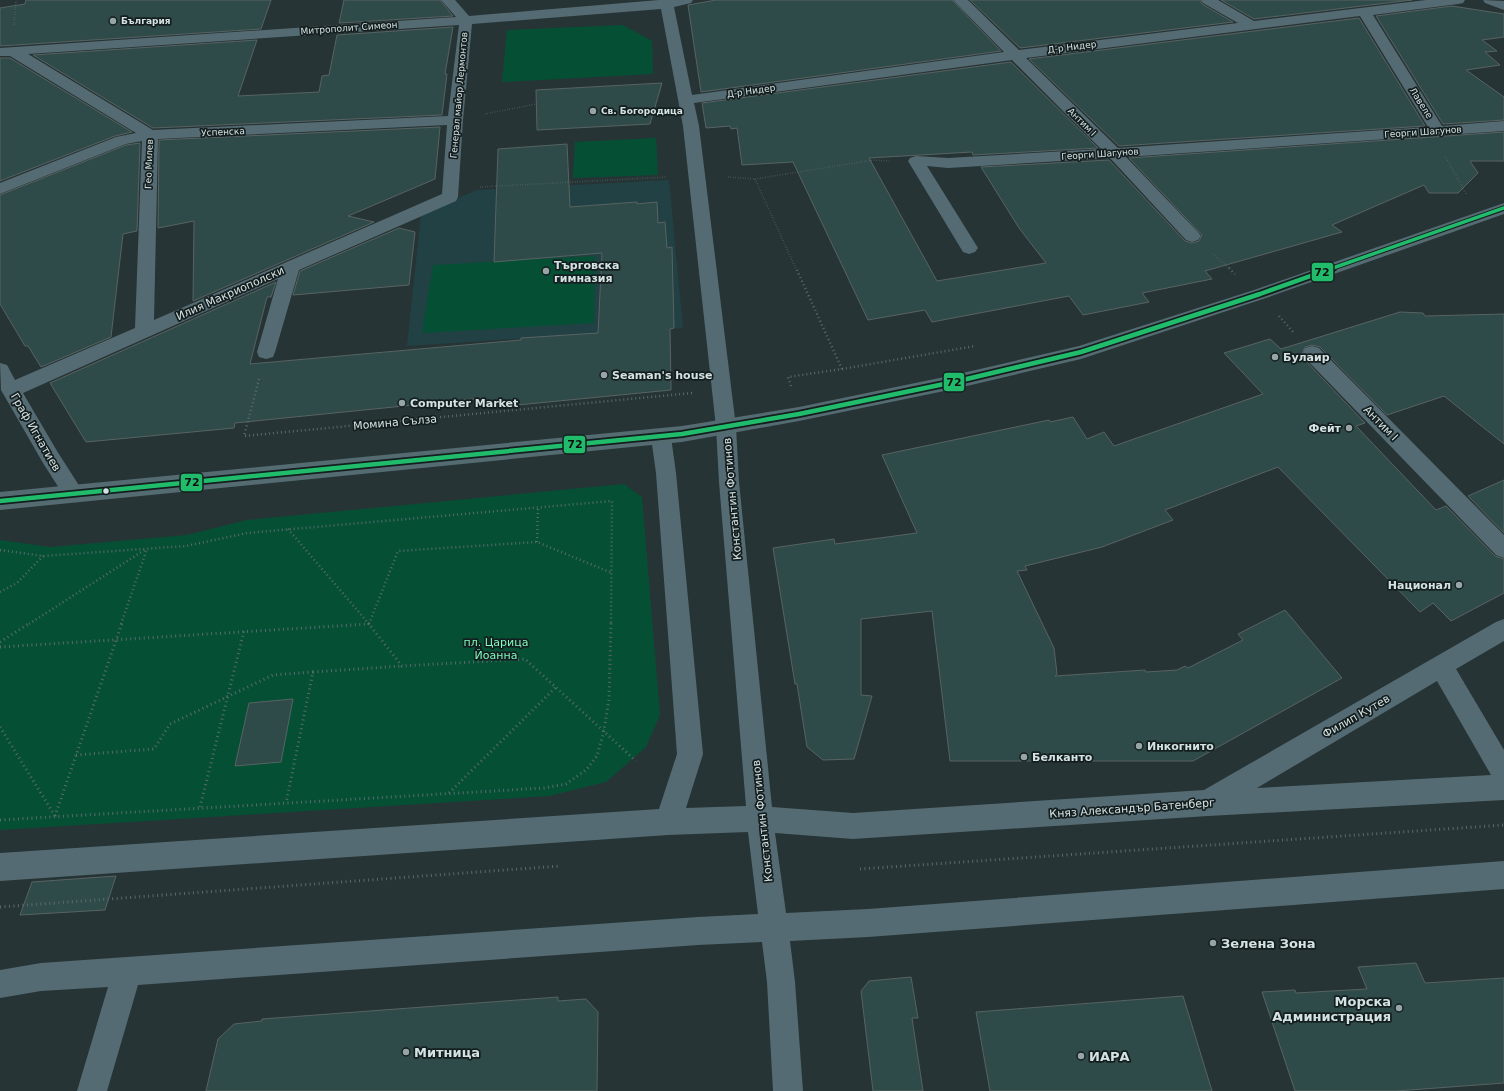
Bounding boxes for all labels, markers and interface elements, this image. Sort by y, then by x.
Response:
marker: България [108,16,118,26]
place label: България [121,16,171,26]
street label: Митрополит Симеон [300,20,398,36]
street label: Генерал майор Лермонтов [448,31,470,159]
street label: Д-р Нидер [1047,39,1097,55]
street label: Д-р Нидер [726,83,776,99]
street label: Лавеле [1408,86,1435,121]
marker: Св. Богородица [588,106,598,116]
place label: Св. Богородица [601,106,683,116]
street label: Антим I [1066,106,1098,138]
street label: Георги Шагунов [1384,124,1462,140]
street label: Успенска [201,126,245,138]
street label: Гео Милев [143,139,155,189]
street label: Георги Шагунов [1061,146,1139,162]
place label: Търговска гимназия [554,259,619,285]
line badge: 72 [1311,262,1334,282]
street label: Илия Макриополски [174,264,286,323]
marker: Търговска гимназия [541,266,551,276]
text: 72 [1314,266,1330,279]
place label: Булаир [1283,351,1330,364]
marker: Булаир [1270,352,1280,362]
place label: Seaman's house [612,369,713,382]
marker: Seaman's house [599,370,609,380]
line badge: 72 [943,372,965,392]
text: 72 [946,376,962,389]
street label: Граф Игнатиев [8,391,63,474]
place label: Computer Market [410,397,518,410]
marker: Computer Market [397,398,407,408]
street label: Антим I [1361,403,1400,443]
street label: Момина Сълза [353,412,438,433]
place label: Фейт [1309,422,1342,435]
marker: Фейт [1344,423,1354,433]
line badge: 72 [563,435,586,454]
street label: Константин Фотинов [721,437,744,561]
text: 72 [567,438,583,451]
line badge: 72 [180,473,203,492]
text: 72 [184,476,200,489]
unlabelled marker [101,486,111,496]
place label: Национал [1388,579,1451,592]
marker: Национал [1454,580,1464,590]
park label: пл. Царица Йоанна [464,636,528,662]
street label: Филип Кутев [1320,692,1392,741]
place label: Инкогнито [1147,740,1214,753]
marker: Инкогнито [1134,741,1144,751]
place label: Белканто [1032,751,1093,764]
marker: Белканто [1019,752,1029,762]
street label: Константин Фотинов [750,759,775,883]
street label: Княз Александър Батенберг [1049,796,1215,821]
place label: Зелена Зона [1221,936,1316,951]
marker: Зелена Зона [1208,938,1218,948]
place label: Морска Администрация [1272,994,1391,1024]
marker: Морска Администрация [1394,1003,1404,1013]
place label: Митница [414,1045,480,1060]
marker: Митница [401,1047,411,1057]
place label: ИАРА [1089,1049,1130,1064]
marker: ИАРА [1076,1051,1086,1061]

